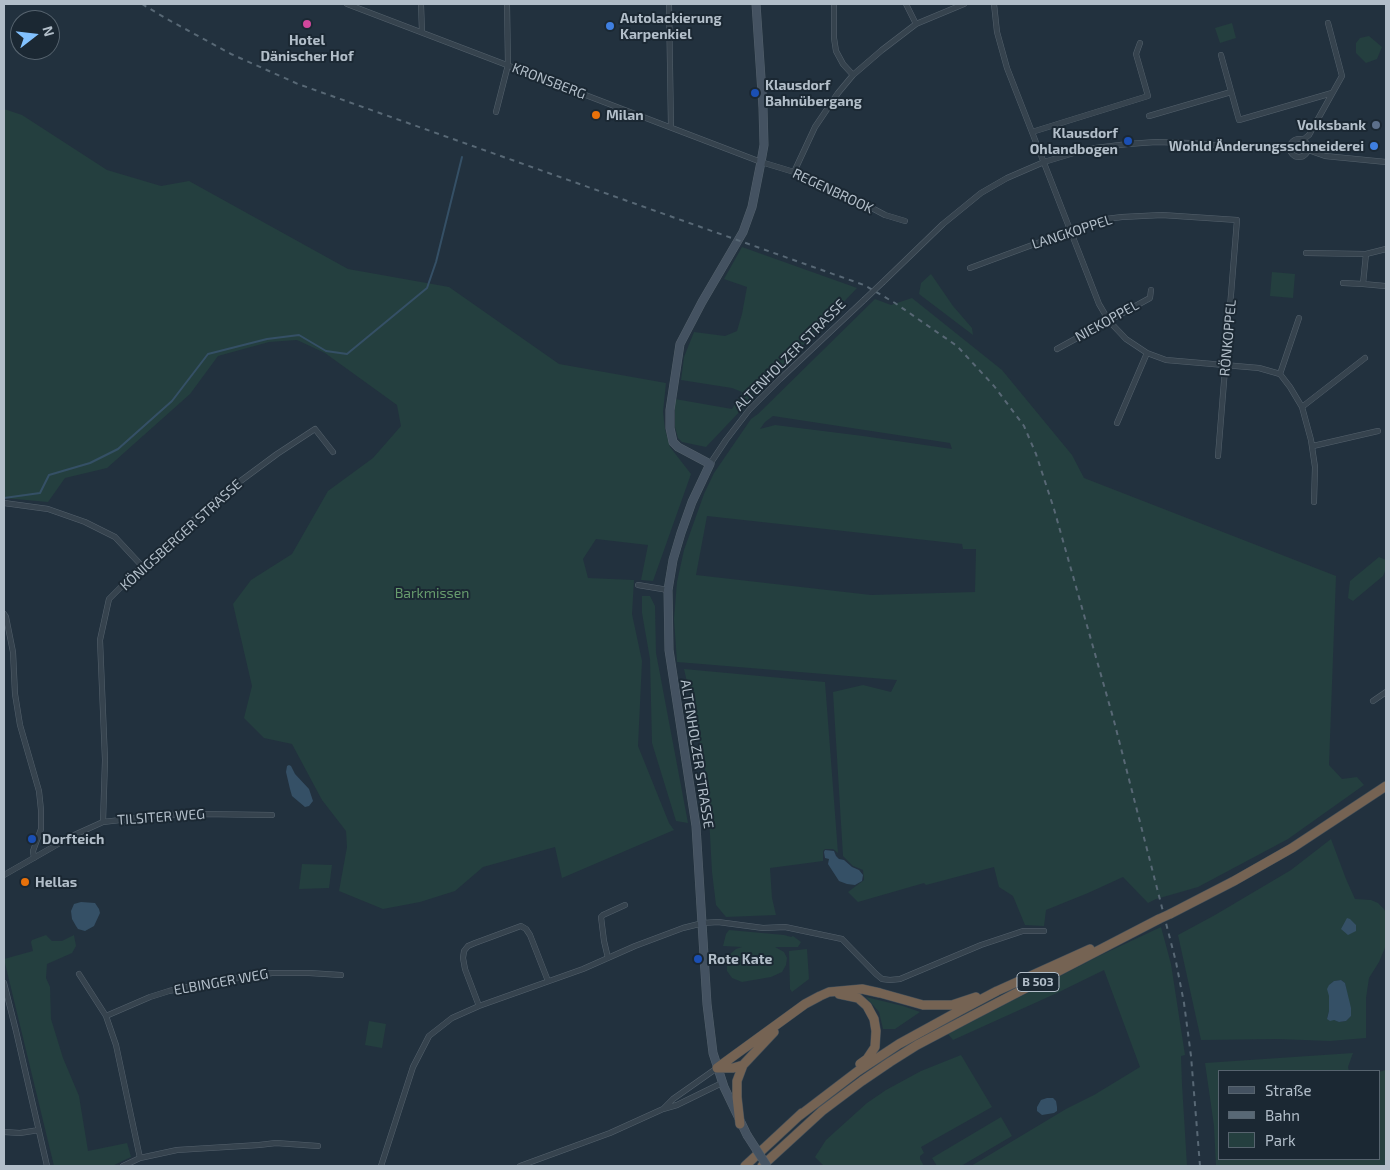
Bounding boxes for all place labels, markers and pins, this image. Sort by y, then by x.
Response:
place label: Autolackierung Karpenkiel [620,10,722,42]
marker: Hotel Dänischer Hof [301,18,313,30]
marker: Autolackierung Karpenkiel [604,20,616,32]
place label: Hotel Dänischer Hof [260,32,354,64]
place label: Klausdorf Bahnübergang [765,77,862,110]
marker: Klausdorf Bahnübergang [749,87,761,99]
place label: Milan [606,107,644,123]
marker: Milan [590,109,602,121]
place label: Volksbank [1297,117,1366,133]
marker: Volksbank [1370,119,1382,131]
place label: Klausdorf Ohlandbogen [1030,125,1118,158]
marker: Klausdorf Ohlandbogen [1122,135,1134,147]
place label: Wohld Änderungsschneiderei [1169,138,1364,154]
marker: Wohld Änderungsschneiderei [1368,140,1380,152]
place label: Dorfteich [42,831,104,847]
marker: Dorfteich [26,833,38,845]
place label: Hellas [35,874,77,890]
marker: Hellas [19,876,31,888]
place label: Rote Kate [708,951,772,967]
marker: Rote Kate [692,953,704,965]

